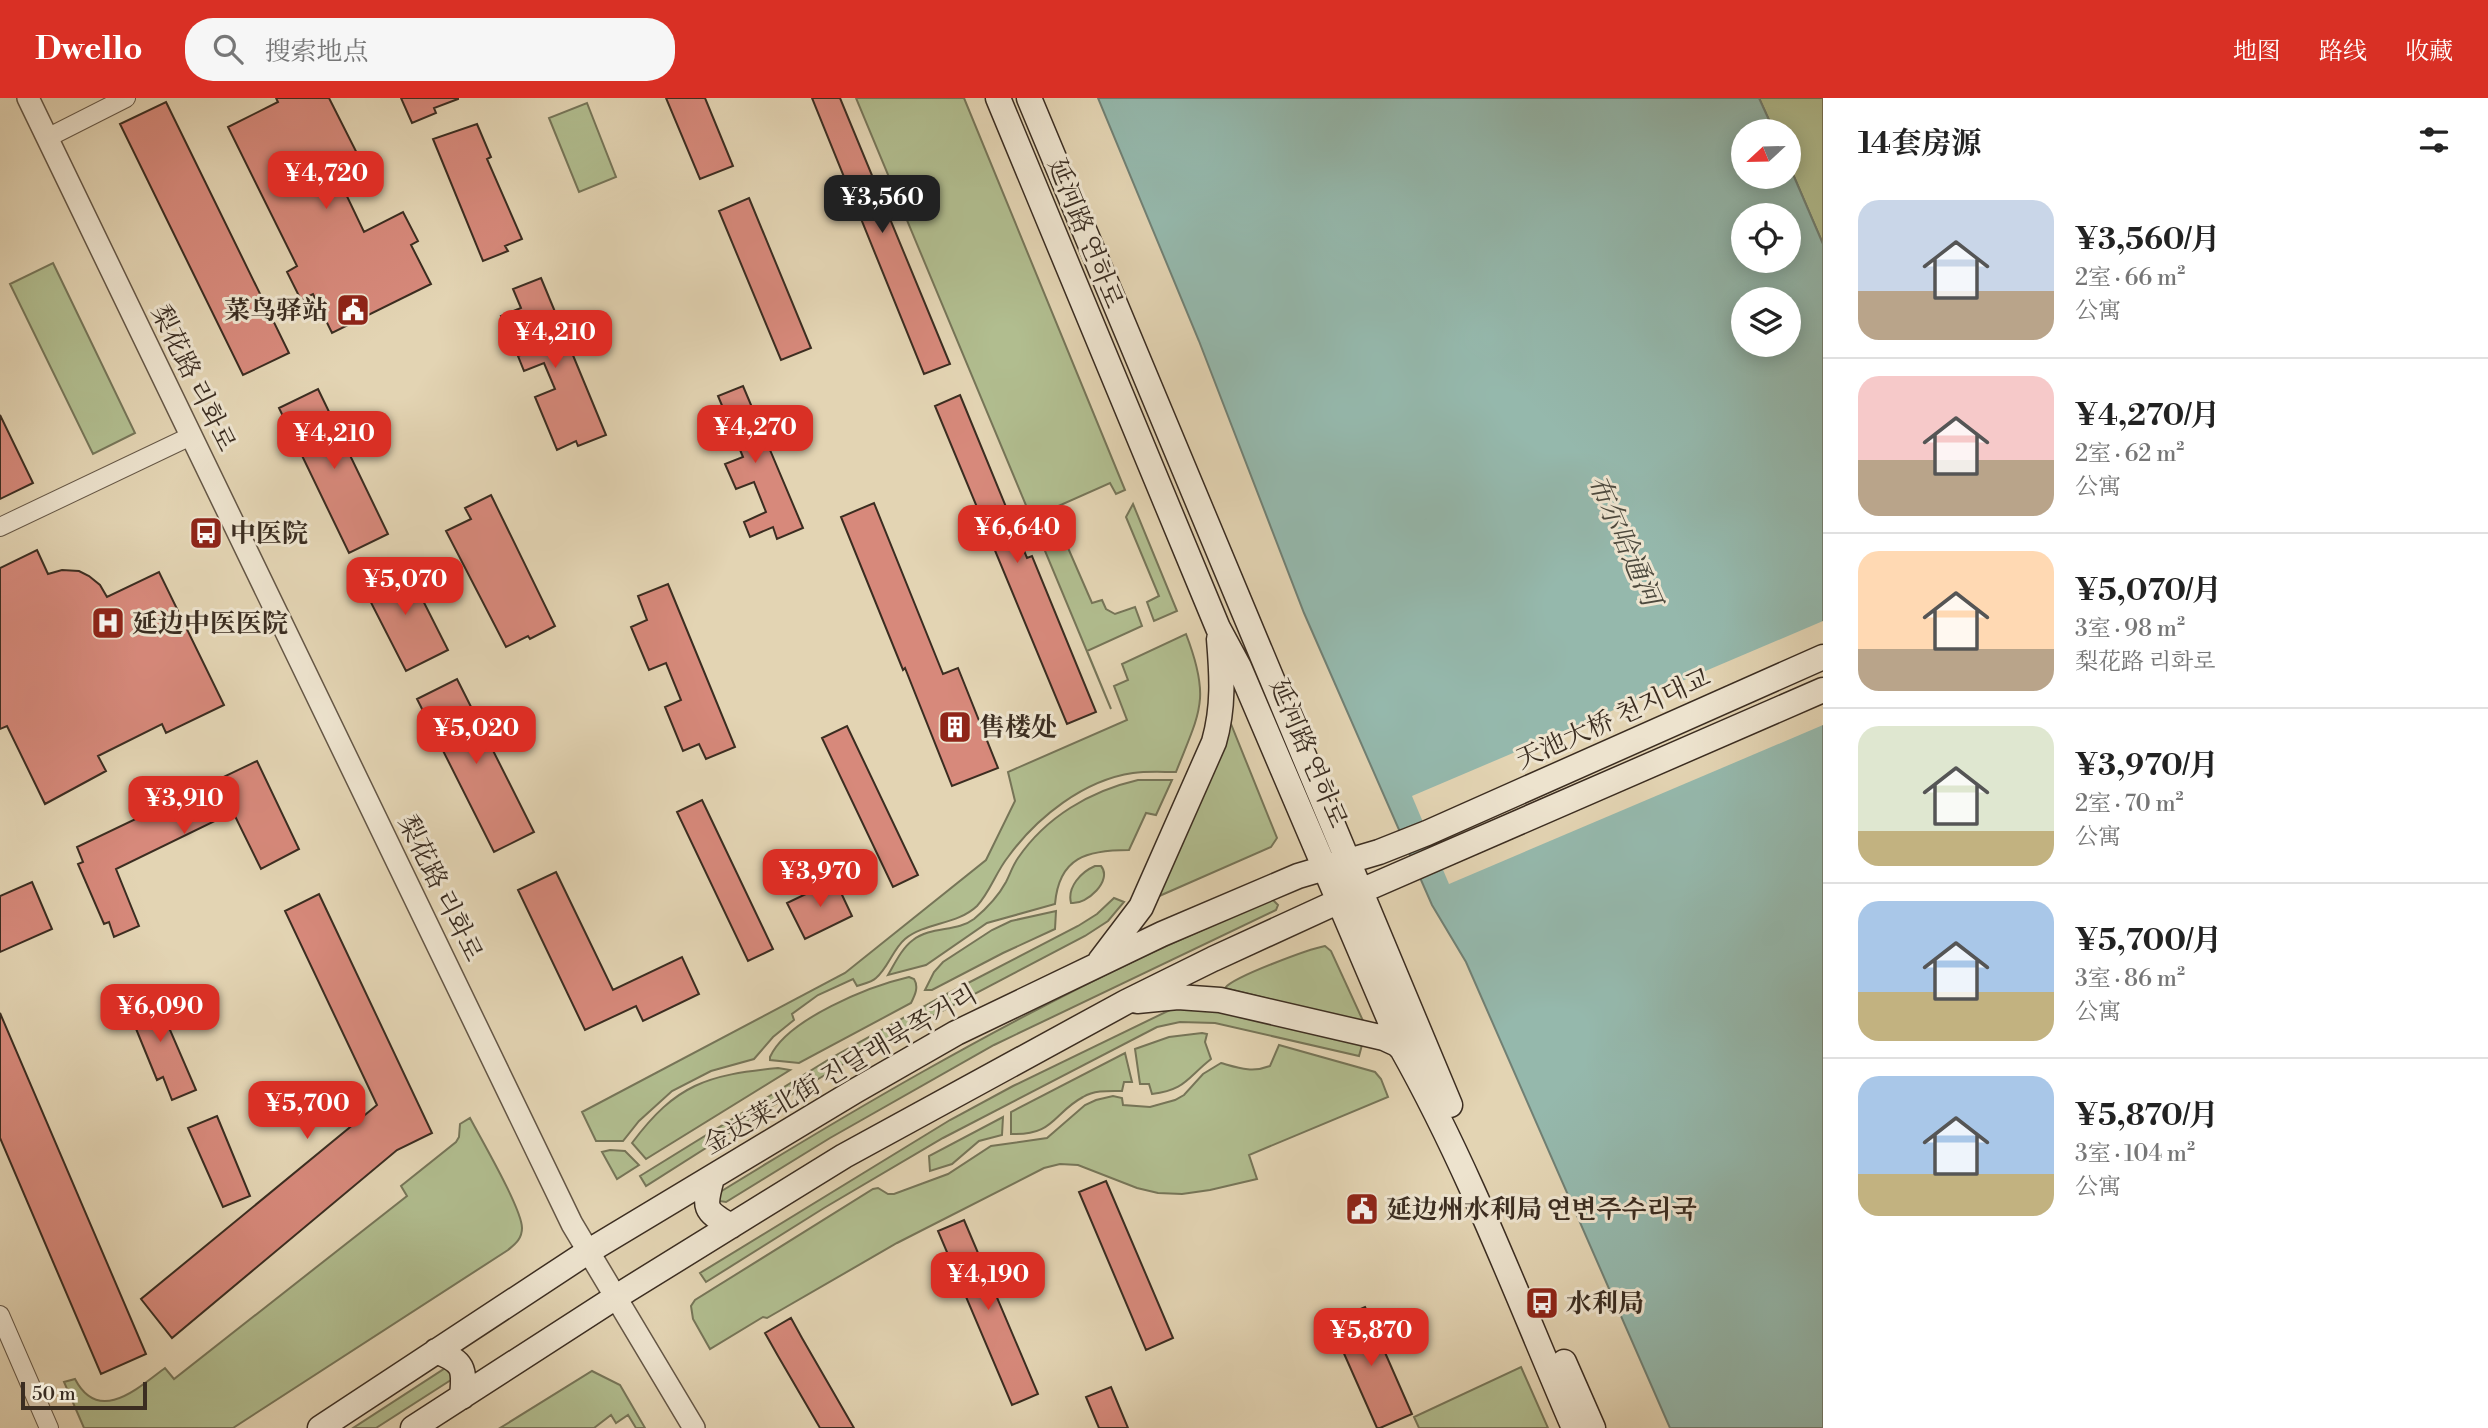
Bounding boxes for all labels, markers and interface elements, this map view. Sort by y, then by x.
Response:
search box [185,18,675,81]
text: Dwello [35,29,143,70]
icon: search [209,30,247,68]
text: 搜索地点 [265,36,369,68]
text: 地图 [2233,37,2281,67]
text: 路线 [2319,37,2367,67]
text: 收藏 [2405,37,2453,67]
north arrow [1731,119,1801,189]
map controls [1731,119,1801,357]
icon: filters [2415,121,2453,159]
text: 14套房源 [1858,125,1981,163]
pin: ¥4,720 [269,152,383,211]
street label: 延河路 연하로 [1041,154,1130,313]
text: ¥4,720 [284,160,368,188]
pin: ¥3,560 [825,176,939,235]
text: ¥3,560 [840,184,924,212]
button: locate [1731,203,1801,273]
text: ¥3,560/月 [2075,221,2220,259]
icon: home [1914,228,1998,312]
text: 2室 · 66 m² [2075,264,2185,292]
button: layers [1731,287,1801,357]
public building icon: 菜鸟驿站 [334,291,372,329]
place label: 菜鸟驿站 [224,295,328,327]
text: 公寓 [2075,297,2121,325]
street label: 梨花路 리화로 [144,300,242,457]
pin: ¥4,210 [498,310,612,370]
text: ¥4,210 [514,319,596,347]
text: ¥4,270/月 [2075,397,2220,435]
icon: home [1914,404,1998,488]
pin: ¥4,270 [698,406,812,465]
pin: ¥4,210 [277,412,391,471]
text: ¥4,270 [713,414,797,442]
text: ¥4,210 [293,420,375,448]
text: 2室 · 62 m² [2075,440,2184,468]
water label: 布尔哈通河 [1579,470,1670,616]
text: 公寓 [2075,473,2121,501]
pin: ¥6,640 [960,505,1074,565]
bus stop icon: 中医院 [187,514,225,552]
text: ¥6,640 [974,514,1060,542]
place label: 中医院 [230,518,308,550]
pin: ¥5,070 [348,558,462,617]
text: ¥5,070 [362,566,448,594]
text: ¥5,070/月 [2075,572,2222,610]
icon: home [1914,579,1998,663]
hospital icon: 延边中医医院 [89,604,127,642]
place label: 延边中医医院 [132,608,288,640]
text: 3室 · 98 m² [2075,615,2185,643]
text: 梨花路 리화로 [2075,648,2215,676]
street label: 天池大桥 천지대교 [1511,662,1716,776]
street label: 延河路 연하로 [1262,674,1354,833]
pin: ¥5,020 [419,706,533,766]
building icon: 售楼处 [936,708,974,746]
place label: 售楼处 [979,712,1057,744]
text: ¥5,020 [433,715,519,743]
text: ¥3,970/月 [2075,747,2218,785]
icon: home [1914,754,1998,838]
pin: ¥3,910 [127,776,241,836]
text: ¥3,910 [144,785,224,813]
text: 2室 · 70 m² [2075,790,2184,818]
street label: 梨花路 리화로 [391,810,489,967]
text: 公寓 [2075,823,2121,851]
pin: ¥3,970 [763,850,877,909]
text: ¥3,970 [779,858,861,886]
text: ¥5,700/月 [2075,922,2222,960]
icon: home [1914,929,1998,1013]
text: 3室 · 86 m² [2075,965,2185,993]
street label: 金达莱北街 진달래북쪽거리 [698,978,983,1162]
pin: ¥6,090 [103,984,217,1044]
text: ¥6,090 [116,993,204,1021]
text: 公寓 [2075,998,2121,1026]
pin: ¥5,700 [250,1082,364,1141]
text: ¥5,700 [264,1090,350,1118]
text: ¥5,870/月 [2075,1097,2219,1135]
icon: home [1914,1104,1998,1188]
text: 3室 · 104 m² [2075,1140,2195,1168]
text: 公寓 [2075,1173,2121,1201]
public building icon: 延边州水利局 연변주수리국 [1343,1190,1381,1228]
place label: 延边州水利局 연변주수리국 [1386,1194,1697,1226]
pin: ¥4,190 [931,1252,1045,1312]
text: ¥4,190 [947,1261,1029,1289]
bus stop icon: 水利局 [1523,1284,1561,1322]
place label: 水利局 [1566,1288,1644,1320]
pin: ¥5,870 [1314,1308,1428,1368]
text: ¥5,870 [1330,1317,1412,1345]
scale bar [21,1379,147,1411]
text: 50 m [32,1382,76,1406]

